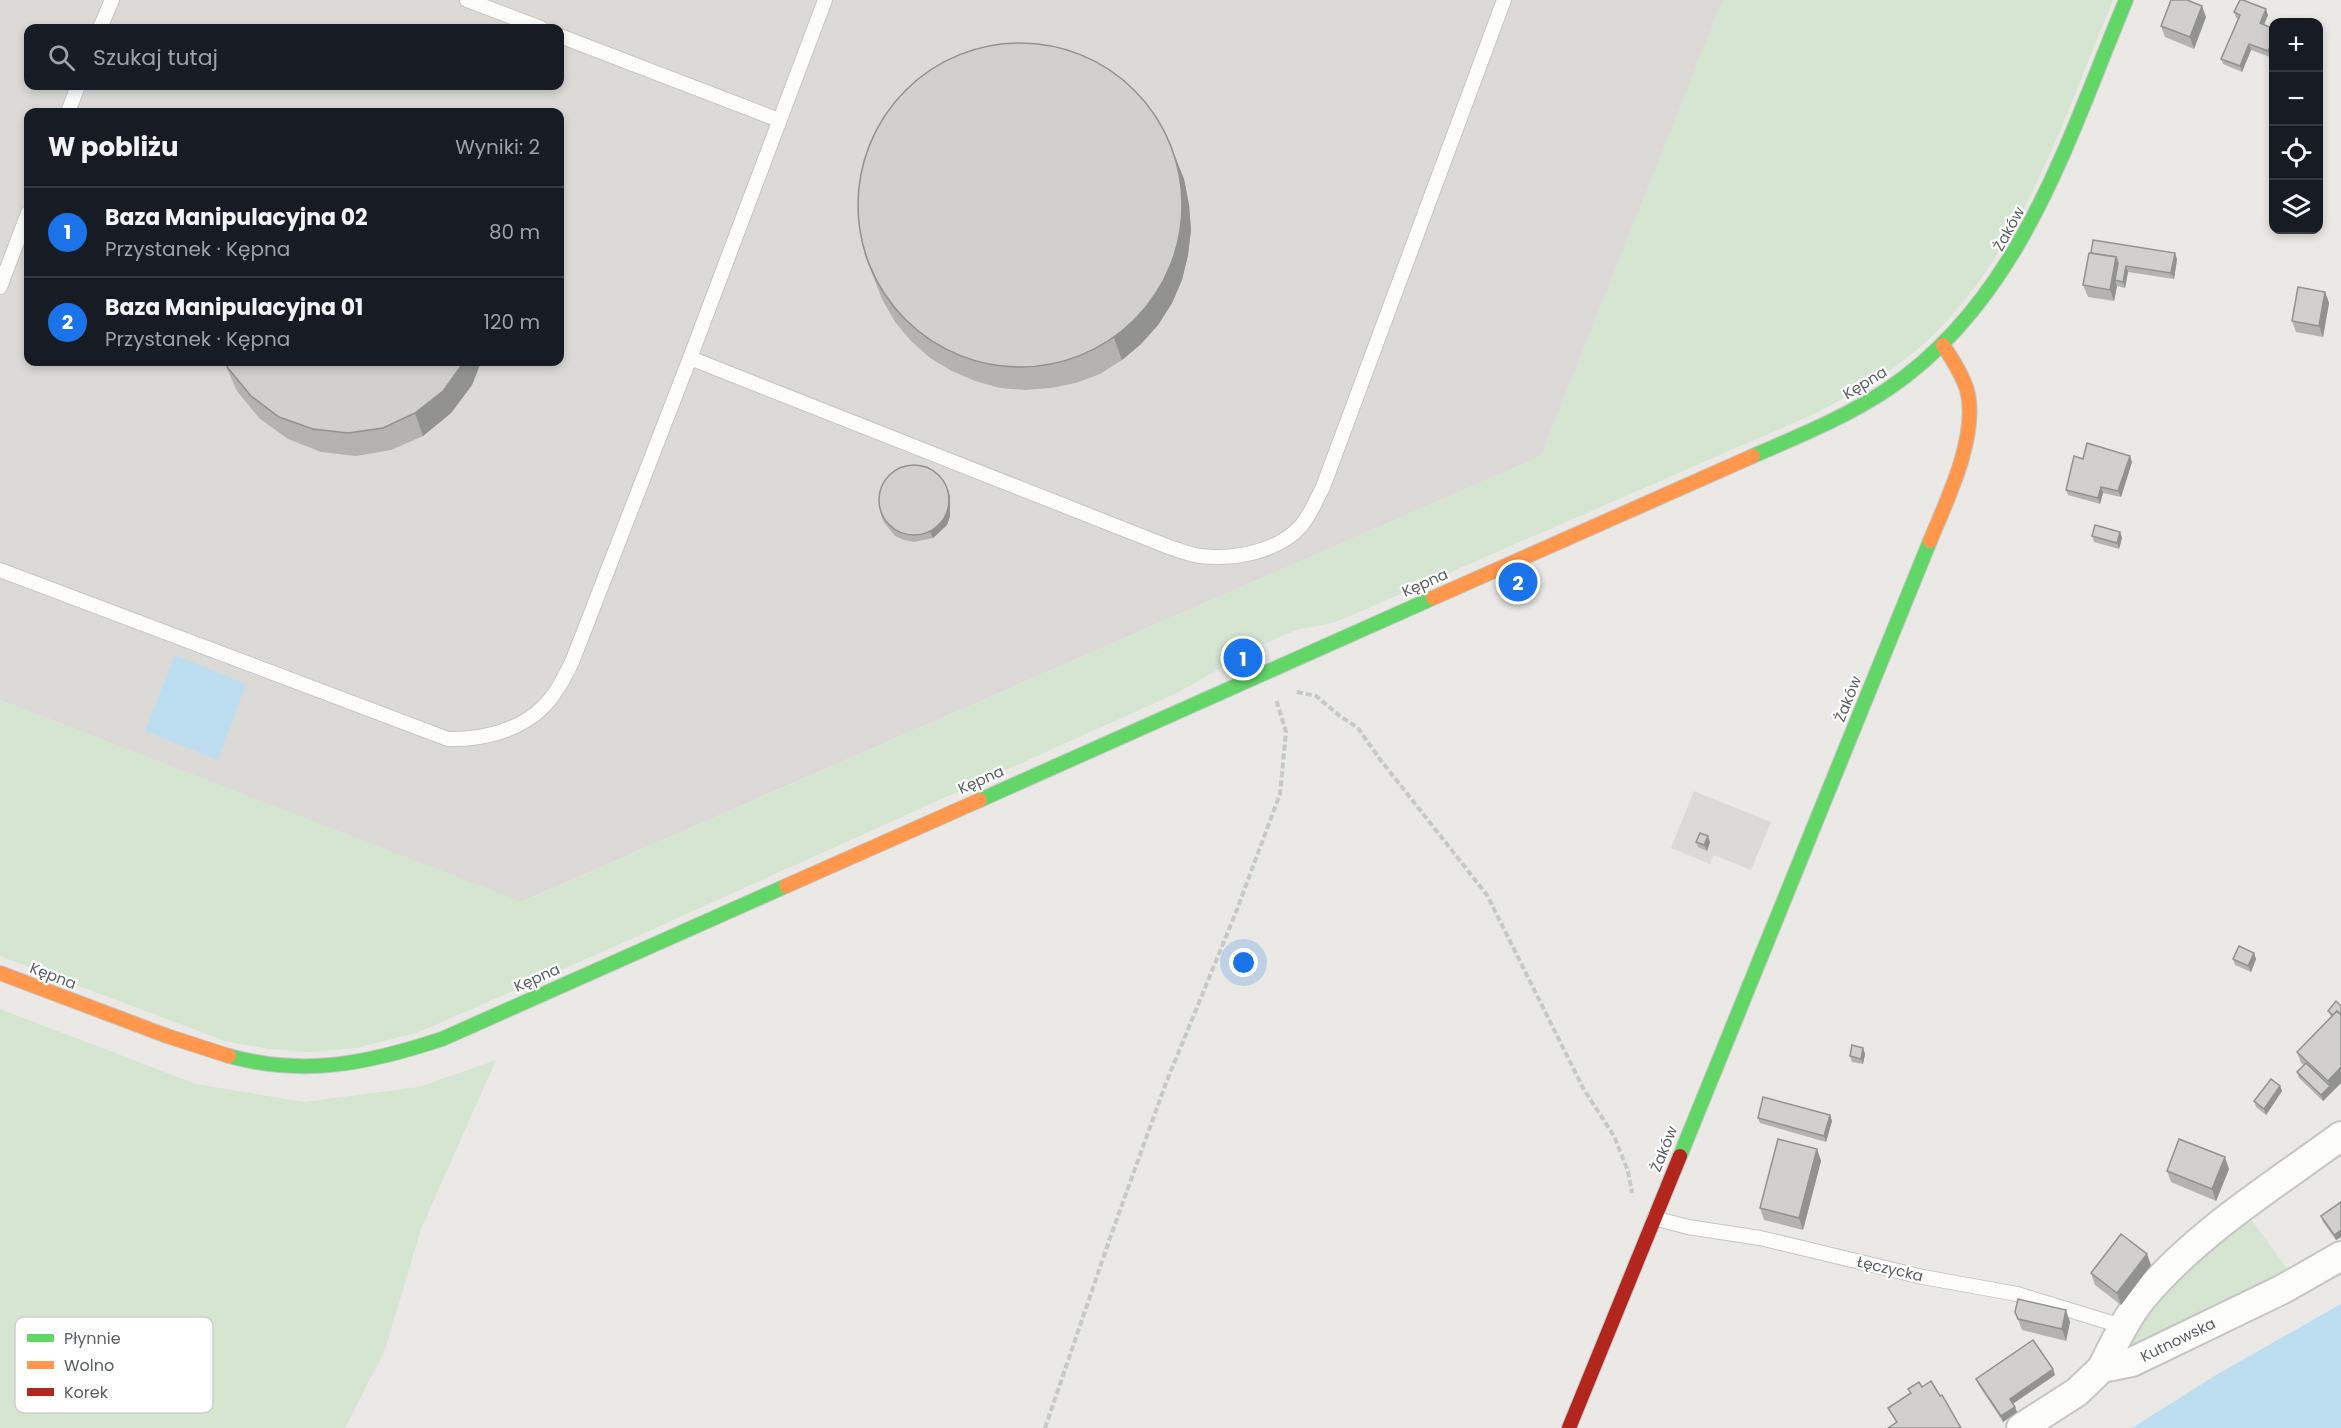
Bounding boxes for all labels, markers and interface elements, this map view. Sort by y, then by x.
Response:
map controls [2269,18,2323,234]
button: + [2269,18,2323,72]
search box [24,24,564,90]
icon: search [45,41,78,74]
text: Szukaj tutaj [93,42,218,73]
button: − [2269,72,2323,126]
button: locate [2269,126,2323,180]
text: W pobliżu [48,129,179,165]
text: Wyniki: 2 [455,133,540,161]
button: layers [2269,180,2323,234]
text: Baza Manipulacyjna 02 [105,202,368,233]
street label: Żaków [1988,202,2030,255]
text: 1 [64,218,71,246]
text: 80 m [489,218,540,246]
text: Przystanek · Kępna [105,235,290,263]
text: Baza Manipulacyjna 01 [105,292,363,323]
text: 2 [62,308,73,336]
text: 120 m [484,308,540,336]
text: Przystanek · Kępna [105,325,290,353]
street label: Kępna [1839,361,1891,404]
pin: 2 [1498,560,1538,604]
street label: Kępna [1399,563,1451,602]
pin: 1 [1224,636,1262,680]
street label: Żaków [1829,672,1867,725]
street label: Kępna [955,760,1007,799]
your location [1229,948,1258,977]
street label: Kępna [27,957,79,994]
street label: Kępna [511,958,563,997]
street label: Żaków [1645,1122,1683,1175]
street label: Łęczycka [1855,1251,1925,1286]
street label: Kutnowska [2137,1312,2219,1367]
legend [15,1317,213,1413]
text: Płynnie [64,1327,121,1350]
text: Wolno [64,1354,114,1377]
text: Korek [64,1381,109,1404]

